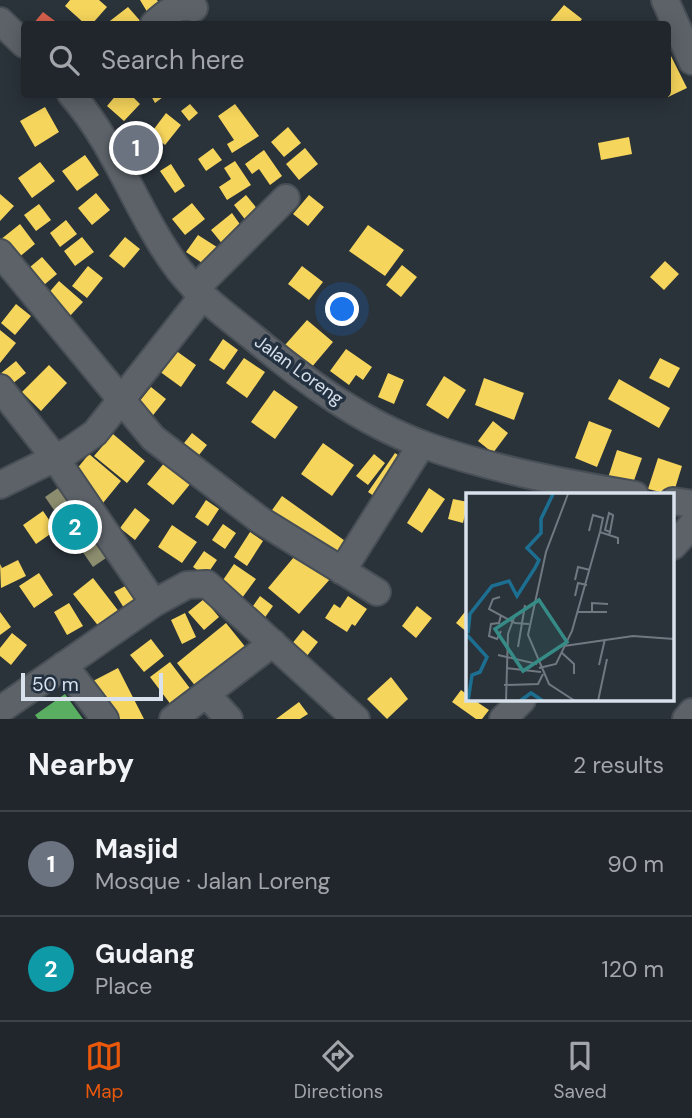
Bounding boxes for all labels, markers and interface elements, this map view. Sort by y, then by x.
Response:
search box [21,21,671,98]
icon: search [45,41,83,79]
text: Search here [101,43,244,77]
pin: 1 [113,122,159,174]
your location [325,292,359,326]
street label: Jalan Loreng [250,330,348,410]
inset map [466,493,674,702]
pin: 2 [52,501,98,553]
scale bar [21,670,163,702]
text: 50 m [32,672,79,697]
text: Nearby [28,745,134,784]
text: 2 results [573,750,664,780]
text: Masjid [95,832,178,866]
text: 1 [47,849,55,879]
text: 90 m [607,849,664,879]
text: Mosque · Jalan Loreng [95,866,330,896]
text: Gudang [95,937,195,971]
text: 2 [44,954,58,984]
text: 120 m [601,954,664,984]
text: Place [95,971,152,1001]
tab: Map [85,1037,123,1104]
tab: Directions [294,1037,383,1104]
tab: Saved [554,1037,607,1104]

